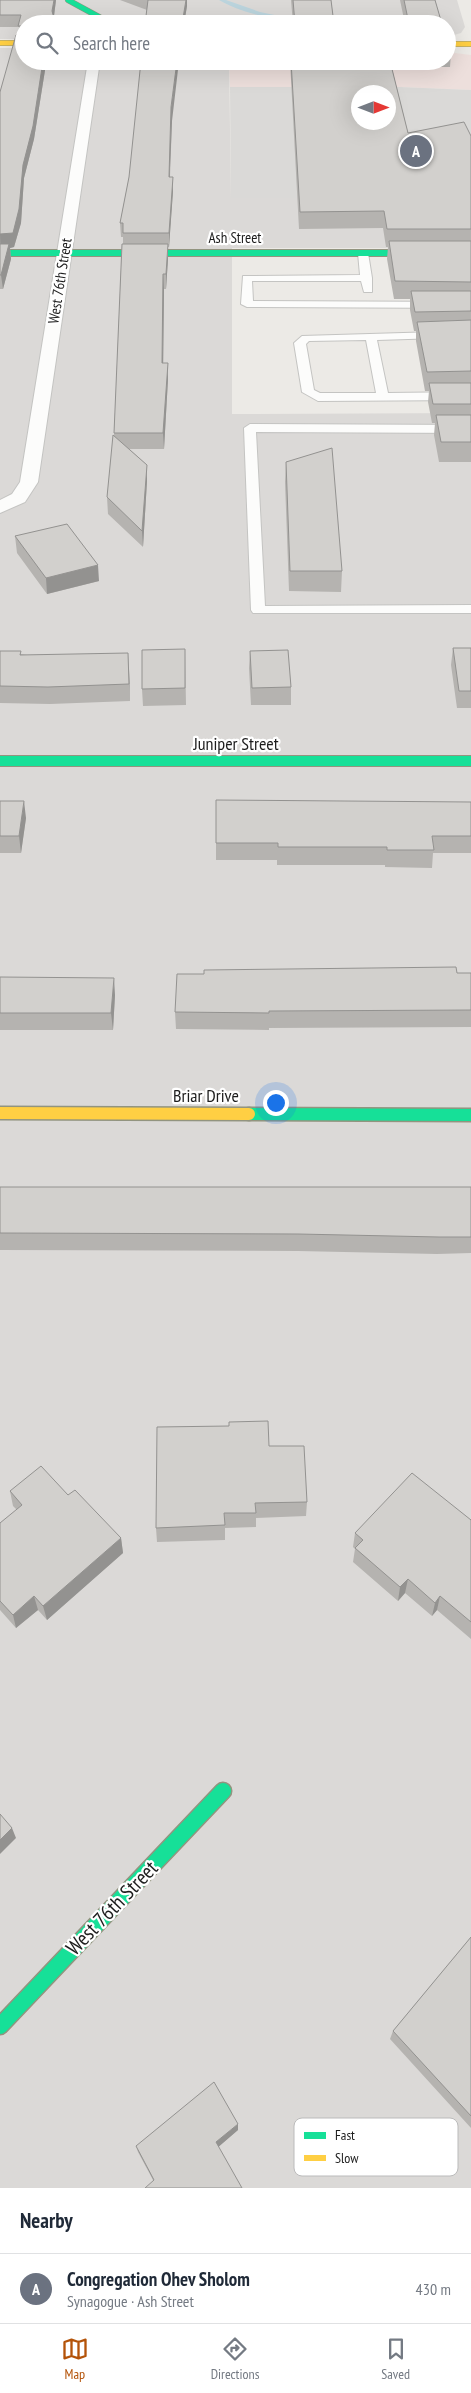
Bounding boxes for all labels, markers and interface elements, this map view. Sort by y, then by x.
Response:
search box [15,15,456,70]
icon: search [33,29,61,57]
text: Search here [73,31,150,55]
north arrow [351,85,396,130]
pin: A [400,132,432,170]
street label: Ash Street [209,228,262,247]
street label: West 76th Street [43,237,76,325]
street label: Juniper Street [192,732,279,755]
street label: Briar Drive [173,1084,239,1107]
your location [263,1090,289,1116]
street label: West 76th Street [60,1855,164,1961]
legend [294,2118,458,2176]
text: Fast [335,2126,355,2144]
text: Slow [335,2149,359,2167]
text: Nearby [20,2207,73,2234]
text: Congregation Ohev Sholom [67,2267,250,2291]
text: A [32,2279,40,2299]
text: 430 m [416,2279,451,2299]
text: Synagogue · Ash Street [67,2291,194,2311]
tab: Map [61,2335,89,2383]
tab: Directions [211,2335,259,2383]
tab: Saved [381,2335,410,2383]

